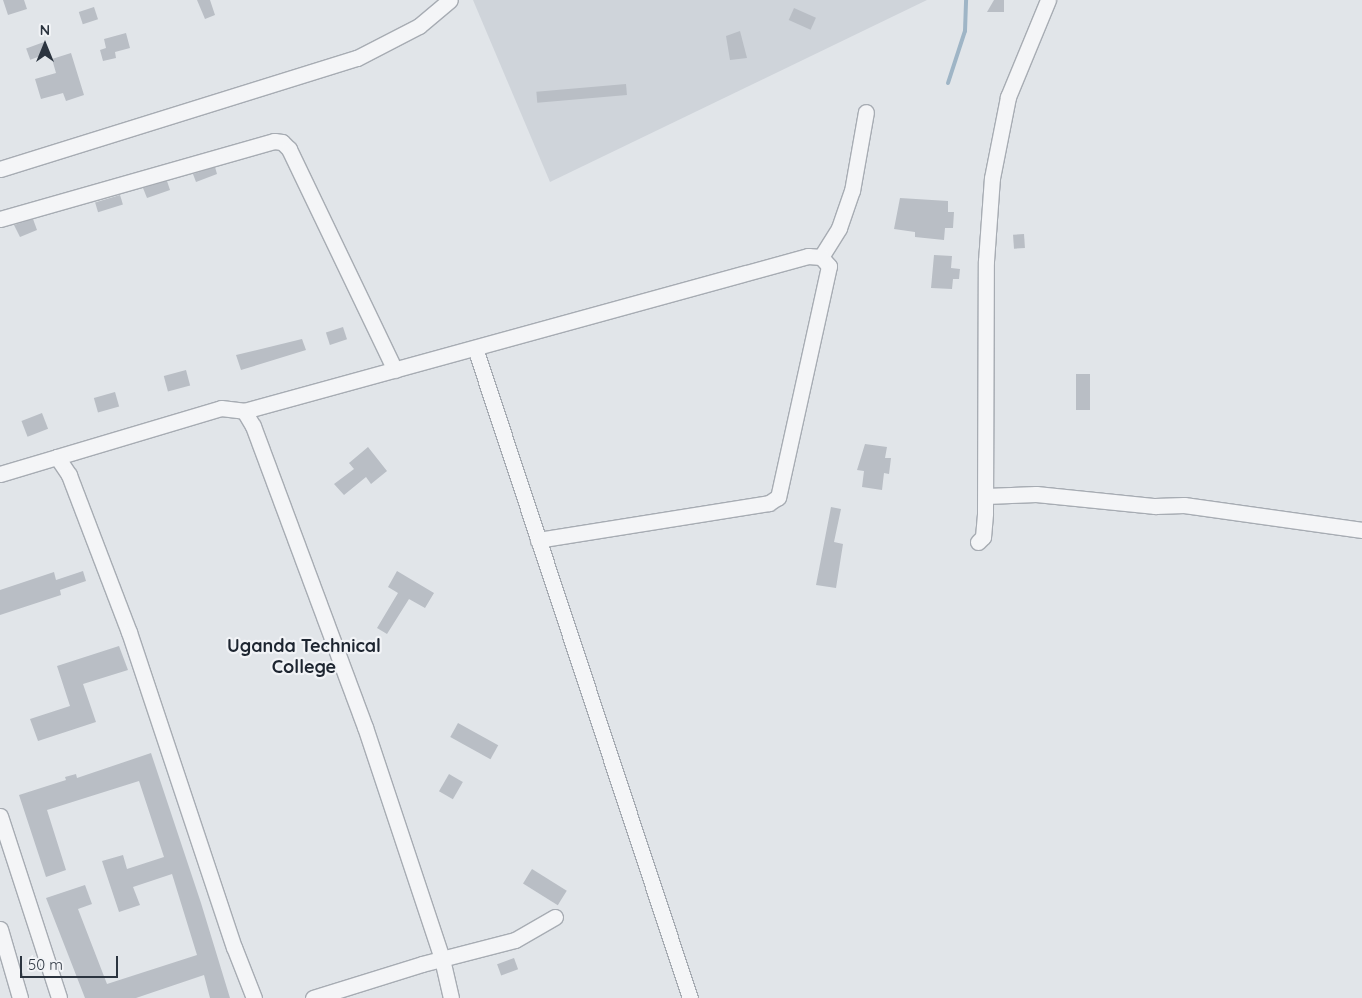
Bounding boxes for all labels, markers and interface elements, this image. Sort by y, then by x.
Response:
north arrow [20,20,70,70]
text: N [40,21,50,39]
district label: Uganda Technical College [227,636,381,679]
scale bar [22,946,120,978]
text: 50 m [28,955,63,974]

